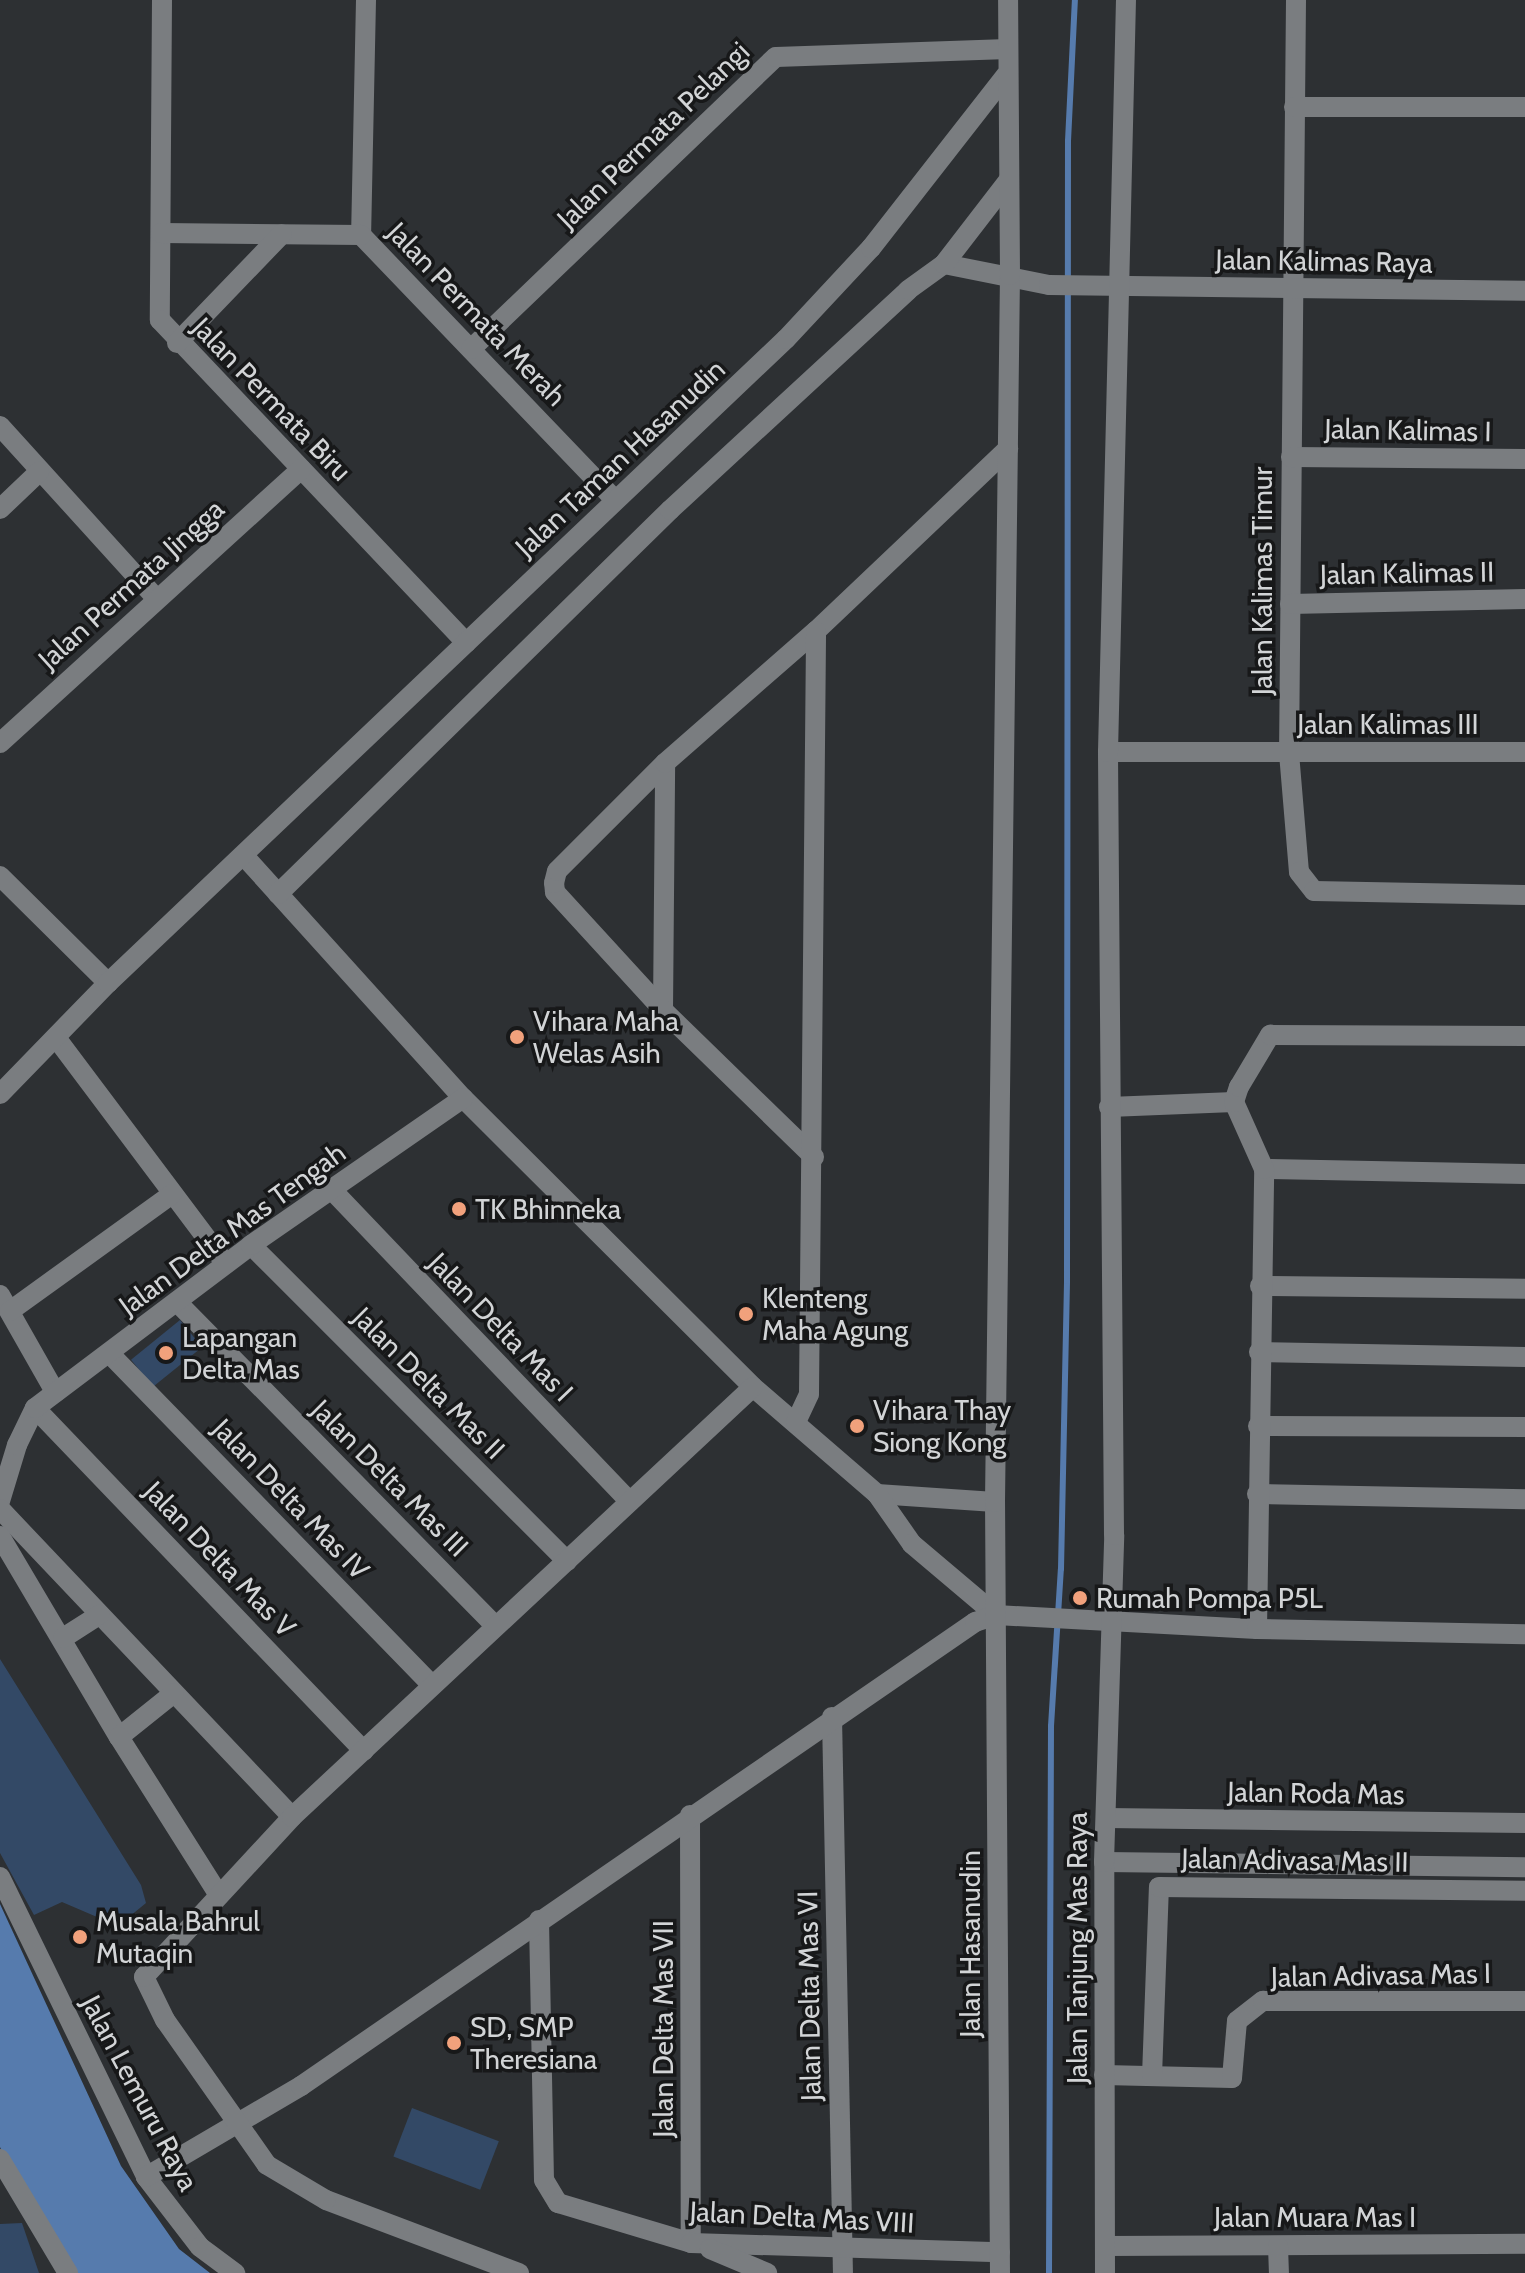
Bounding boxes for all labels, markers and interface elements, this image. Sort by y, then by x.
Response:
street label: Jalan Permata Pelangi [550,35,756,235]
street label: Jalan Permata Merah [381,215,573,413]
street label: Jalan Kalimas Raya [1215,242,1433,280]
street label: Jalan Permata Biru [186,310,358,488]
street label: Jalan Taman Hasanudin [508,352,732,564]
street label: Jalan Kalimas I [1324,412,1492,448]
street label: Jalan Kalimas Timur [1245,467,1279,695]
street label: Jalan Permata Jingga [31,492,231,676]
street label: Jalan Kalimas II [1320,555,1494,591]
street label: Jalan Kalimas III [1297,707,1479,741]
place label: Vihara Maha Welas Asih [533,1004,679,1070]
marker: Vihara Maha Welas Asih [508,1028,526,1046]
street label: Jalan Delta Mas Tengah [112,1136,352,1322]
place label: TK Bhinneka [475,1192,621,1226]
marker: TK Bhinneka [450,1200,468,1218]
street label: Jalan Delta Mas I [422,1246,580,1408]
place label: Klenteng Maha Agung [762,1281,908,1347]
street label: Jalan Delta Mas II [346,1300,512,1466]
marker: Klenteng Maha Agung [737,1305,755,1323]
place label: Lapangan Delta Mas [182,1320,300,1386]
marker: Lapangan Delta Mas [157,1344,175,1362]
street label: Jalan Delta Mas III [305,1393,475,1563]
place label: Vihara Thay Siong Kong [873,1393,1011,1459]
street label: Jalan Delta Mas IV [206,1412,376,1586]
marker: Vihara Thay Siong Kong [848,1417,866,1435]
street label: Jalan Delta Mas V [137,1474,303,1644]
place label: Rumah Pompa P5L [1096,1581,1323,1615]
marker: Rumah Pompa P5L [1071,1589,1089,1607]
street label: Jalan Roda Mas [1227,1775,1405,1811]
street label: Jalan Tanjung Mas Raya [1060,1812,1094,2084]
street label: Jalan Adivasa Mas II [1181,1841,1409,1879]
street label: Jalan Hasanudin [953,1850,987,2038]
street label: Jalan Delta Mas VI [790,1890,828,2102]
place label: Musala Bahrul Mutaqin [96,1904,260,1970]
street label: Jalan Delta Mas VII [646,1920,680,2138]
marker: Musala Bahrul Mutaqin [71,1928,89,1946]
street label: Jalan Adivasa Mas I [1271,1956,1491,1994]
street label: Jalan Lemuru Raya [74,1990,206,2196]
place label: SD, SMP Theresiana [470,2010,597,2076]
marker: SD, SMP Theresiana [445,2034,463,2052]
street label: Jalan Delta Mas VIII [689,2194,915,2240]
street label: Jalan Muara Mas I [1214,2200,1416,2234]

